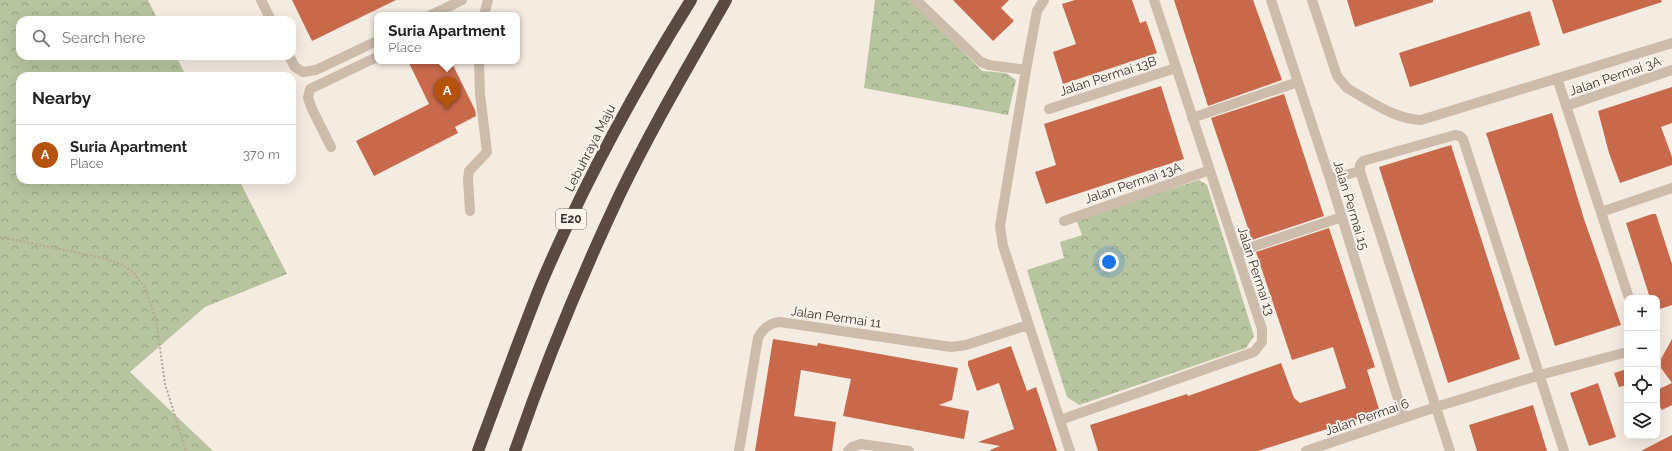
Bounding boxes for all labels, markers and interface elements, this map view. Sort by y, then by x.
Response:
popup [374,12,520,64]
search box [16,16,296,60]
text: Suria Apartment [388,22,506,40]
icon: search [30,27,52,49]
text: Search here [62,29,145,47]
text: Place [388,40,422,55]
street label: Jalan Permai 13B [1058,53,1159,99]
street label: Jalan Permai 3A [1567,53,1663,99]
pin: A [434,77,460,110]
text: Nearby [32,88,91,108]
street label: Lebuhraya Maju [561,102,619,194]
text: Suria Apartment [70,138,187,156]
text: A [41,147,49,162]
text: 370 m [243,147,280,162]
text: Place [70,156,103,171]
street label: Jalan Permai 15 [1330,158,1372,252]
street label: Jalan Permai 13A [1083,159,1184,207]
road number: E20 [556,209,586,229]
street label: Jalan Permai 13 [1235,225,1277,317]
your location [1099,252,1119,272]
map controls [1624,295,1660,439]
button: + [1624,295,1660,331]
street label: Jalan Permai 11 [790,303,883,331]
button: − [1624,331,1660,367]
button: locate [1624,367,1660,403]
street label: Jalan Permai 6 [1323,396,1411,438]
button: layers [1624,403,1660,439]

